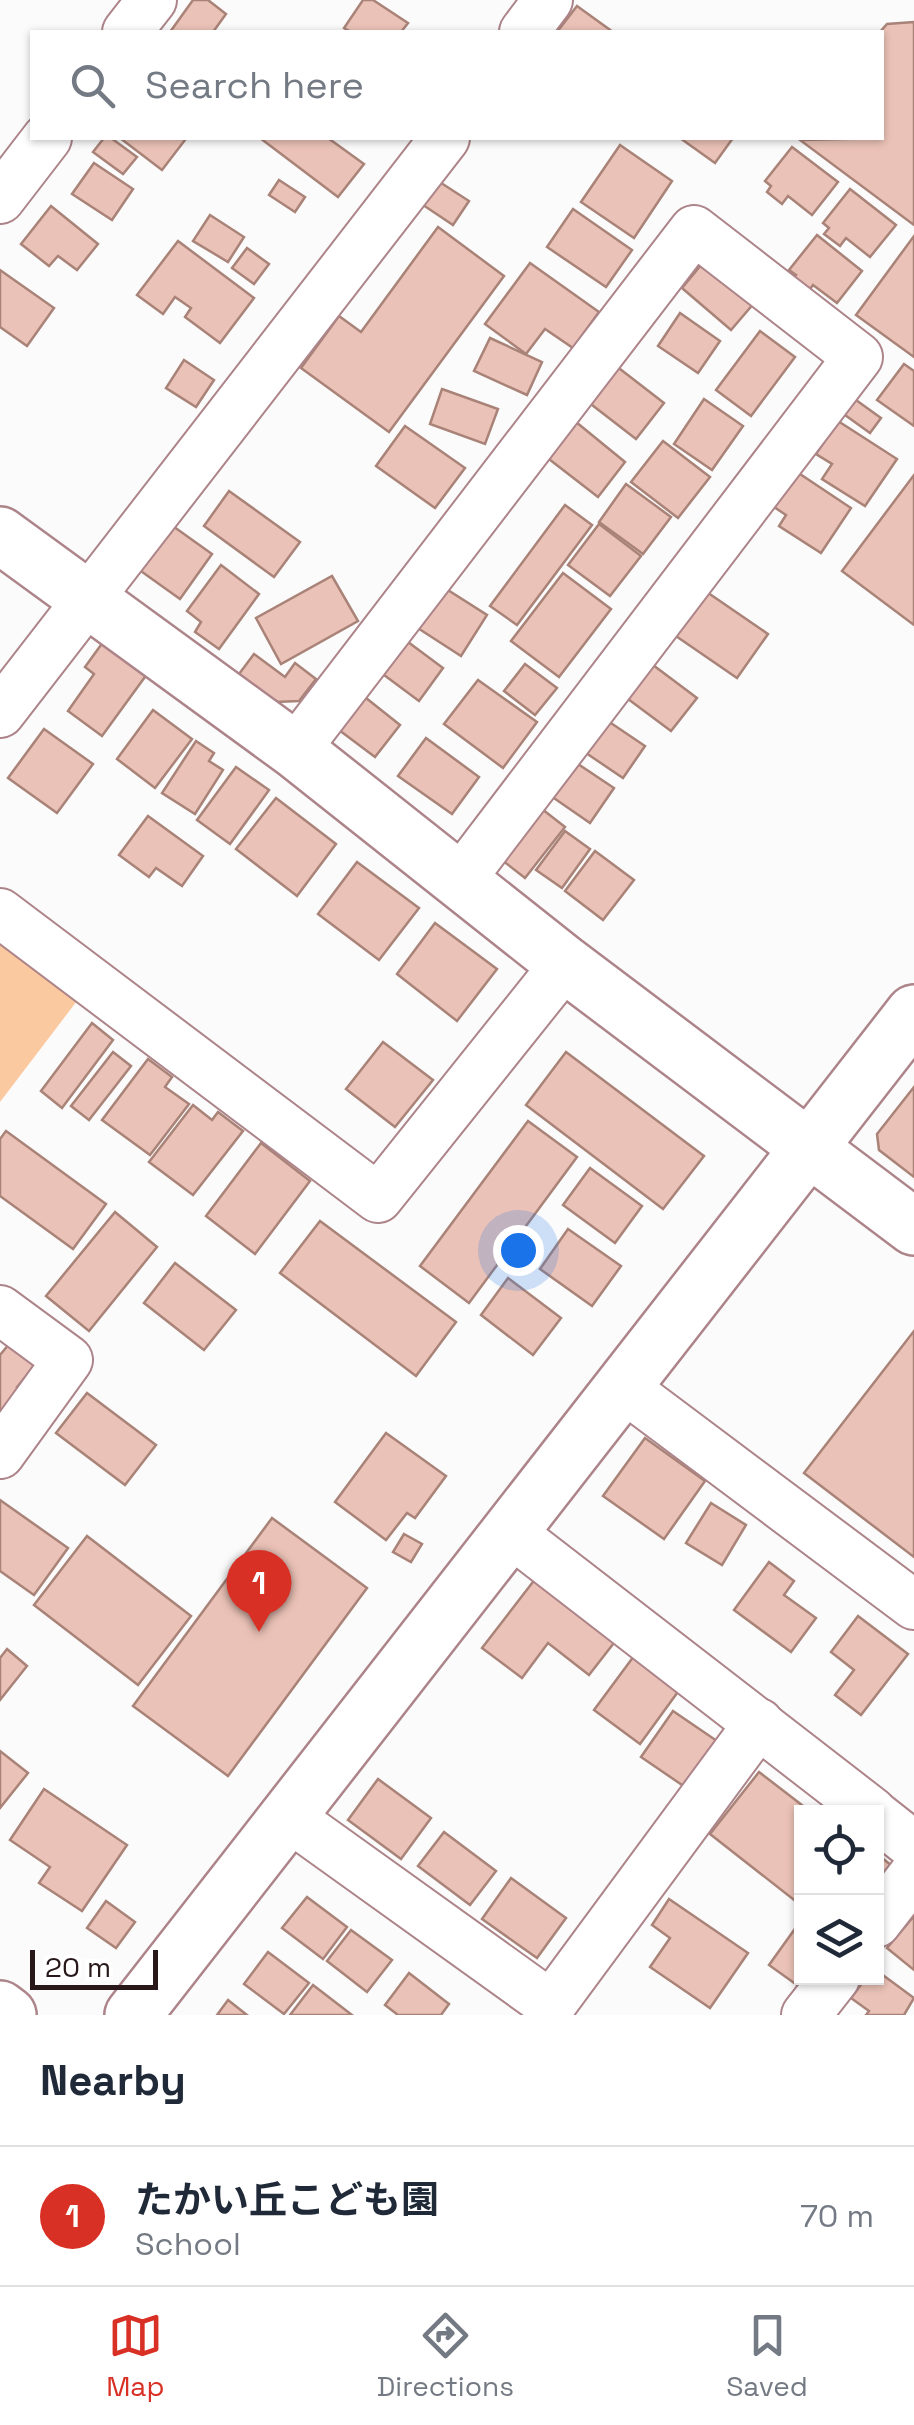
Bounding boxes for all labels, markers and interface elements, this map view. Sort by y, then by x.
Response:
search box [30,30,884,140]
icon: search [65,58,120,113]
text: Search here [145,61,364,109]
your location [493,1225,544,1276]
pin: 1 [226,1550,292,1632]
map controls [794,1805,884,1985]
button: locate [794,1805,884,1895]
button: layers [794,1895,884,1985]
scale bar [30,1945,158,1990]
text: 20 m [45,1949,111,1985]
text: Nearby [40,2054,186,2107]
text: たかい丘こども園 [135,2176,439,2224]
text: 1 [65,2196,80,2236]
text: 70 m [800,2196,874,2236]
text: School [135,2224,241,2264]
tab: Map [106,2308,164,2404]
tab: Directions [377,2308,514,2404]
tab: Saved [726,2308,808,2404]

